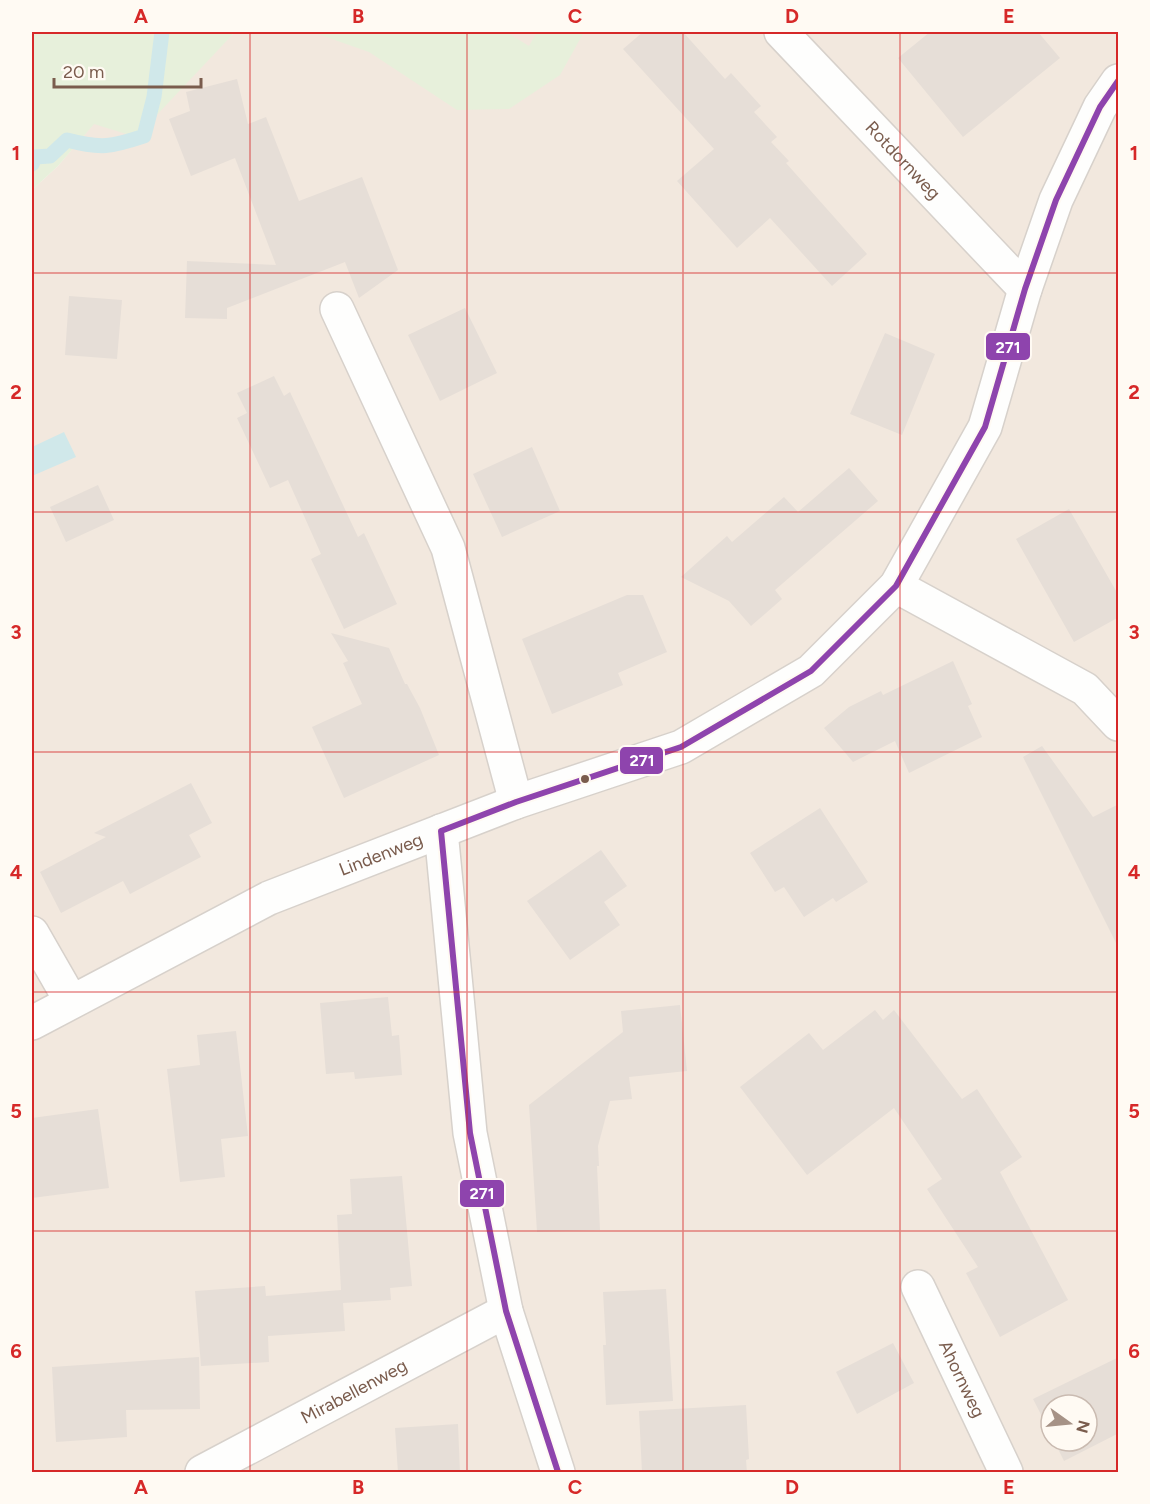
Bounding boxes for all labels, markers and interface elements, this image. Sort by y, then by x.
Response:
text: A [134,4,149,28]
text: B [352,4,364,28]
text: C [568,4,582,28]
text: D [785,4,799,28]
text: E [1003,4,1015,28]
scale bar [54,51,201,89]
text: 20 m [63,61,104,83]
street label: Rotdornweg [861,117,945,204]
text: 1 [12,141,20,165]
text: 1 [1130,141,1138,165]
line badge: 271 [985,332,1031,361]
text: 271 [996,338,1020,357]
text: 2 [10,380,22,404]
text: 2 [1128,380,1140,404]
text: 3 [10,620,22,644]
text: 3 [1128,620,1140,644]
line badge: 271 [619,746,664,775]
text: 271 [630,751,654,770]
unlabelled marker [579,773,591,785]
street label: Lindenweg [336,828,426,881]
text: 4 [10,860,23,884]
text: 4 [1128,860,1141,884]
text: 5 [10,1099,22,1123]
text: 5 [1128,1099,1140,1123]
line badge: 271 [459,1179,505,1208]
text: 271 [470,1184,494,1203]
street label: Ahornweg [934,1337,990,1421]
text: 6 [10,1339,22,1363]
text: 6 [1128,1339,1140,1363]
street label: Mirabellenweg [297,1354,411,1429]
north arrow [1039,1393,1099,1453]
text: N [1072,1418,1094,1435]
text: A [134,1475,149,1499]
text: B [352,1475,364,1499]
text: C [568,1475,582,1499]
text: D [785,1475,799,1499]
text: E [1003,1475,1015,1499]

